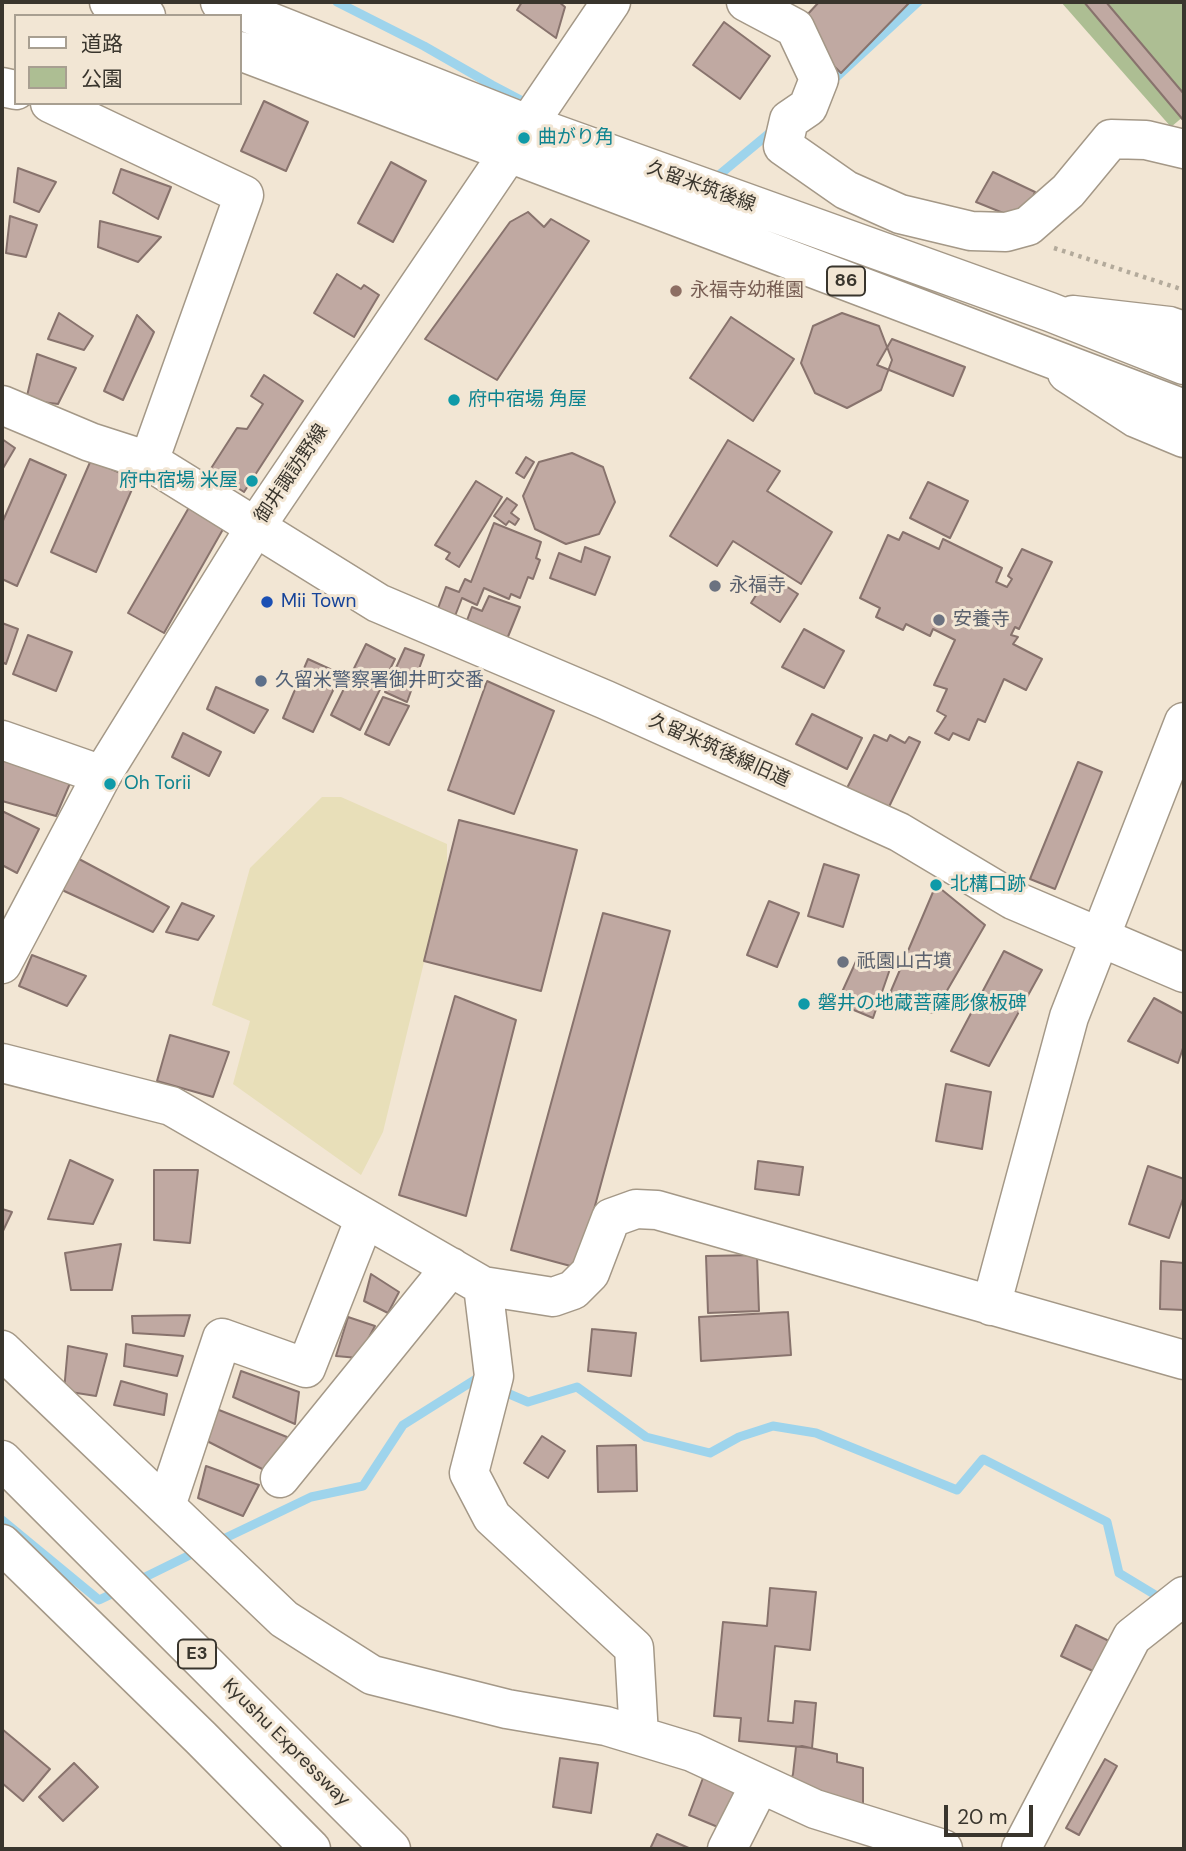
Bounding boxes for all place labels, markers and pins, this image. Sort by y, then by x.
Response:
place label: 曲がり角 [538,127,614,149]
marker: 曲がり角 [516,130,532,146]
place label: 永福寺幼稚園 [690,280,804,302]
marker: 永福寺幼稚園 [668,283,684,299]
place label: 府中宿場 角屋 [468,389,587,411]
marker: 府中宿場 角屋 [446,392,462,408]
place label: 府中宿場 米屋 [119,470,238,492]
marker: 府中宿場 米屋 [244,473,260,489]
place label: 永福寺 [729,575,786,597]
marker: 永福寺 [707,578,723,594]
place label: Mii Town [281,591,356,613]
marker: Mii Town [259,594,275,610]
place label: 安養寺 [953,609,1010,631]
marker: 安養寺 [931,612,947,628]
place label: 久留米警察署御井町交番 [275,670,484,692]
marker: 久留米警察署御井町交番 [253,673,269,689]
place label: Oh Torii [124,773,191,795]
marker: Oh Torii [102,776,118,792]
place label: 北構口跡 [950,874,1026,896]
marker: 北構口跡 [928,877,944,893]
place label: 祇園山古墳 [857,951,952,973]
marker: 祇園山古墳 [835,954,851,970]
place label: 磐井の地蔵菩薩彫像板碑 [818,993,1027,1015]
marker: 磐井の地蔵菩薩彫像板碑 [796,996,812,1012]

